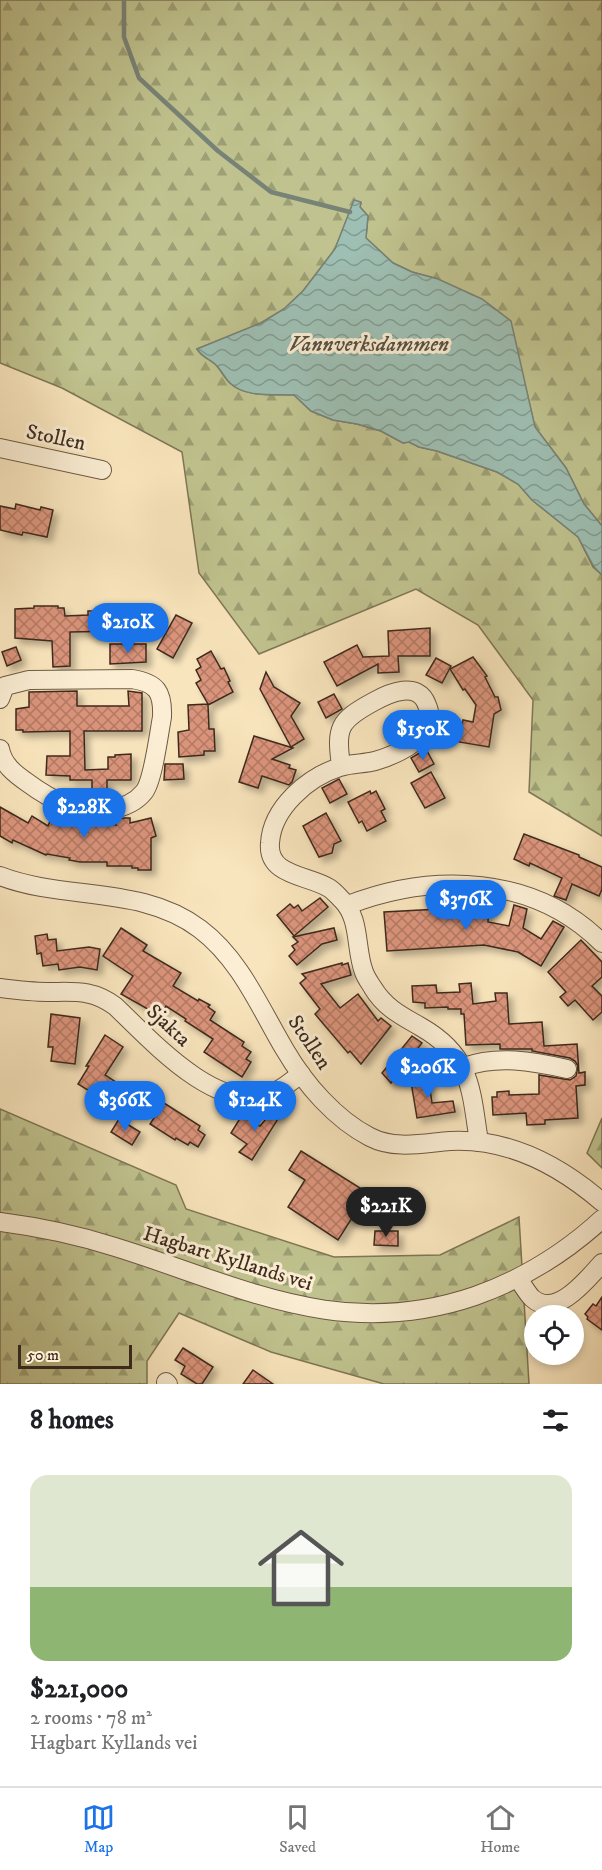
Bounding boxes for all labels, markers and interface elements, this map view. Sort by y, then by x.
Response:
water label: Vannverksdammen [289,331,449,358]
street label: Stollen [24,419,88,457]
pin: $210K [86,603,170,654]
text: $210K [102,610,154,635]
pin: $150K [381,710,465,761]
text: $150K [397,717,449,742]
pin: $228K [42,788,126,839]
text: $228K [57,795,111,820]
pin: $376K [424,880,508,931]
text: $376K [439,887,493,912]
street label: Sjakta [141,999,196,1053]
street label: Stollen [282,1010,337,1075]
pin: $206K [386,1048,470,1099]
text: $206K [400,1055,456,1080]
pin: $366K [83,1081,167,1132]
pin: $124K [213,1081,297,1132]
text: $366K [98,1088,152,1113]
text: $124K [228,1088,282,1113]
pin: $221K [344,1187,428,1238]
text: $221K [360,1194,412,1219]
street label: Hagbart Kyllands vei [140,1221,316,1297]
map controls [524,1305,584,1365]
button: locate [524,1305,584,1365]
scale bar [18,1342,132,1370]
text: 50 m [27,1345,59,1365]
text: 8 homes [30,1404,114,1437]
icon: filters [539,1404,572,1437]
icon: home [247,1514,355,1622]
text: $221,000 [30,1673,128,1706]
text: 2 rooms · 78 m² [30,1706,152,1731]
text: Hagbart Kyllands vei [30,1731,197,1756]
tab: Map [82,1801,115,1857]
tab: Saved [279,1801,316,1857]
tab: Home [480,1801,520,1857]

